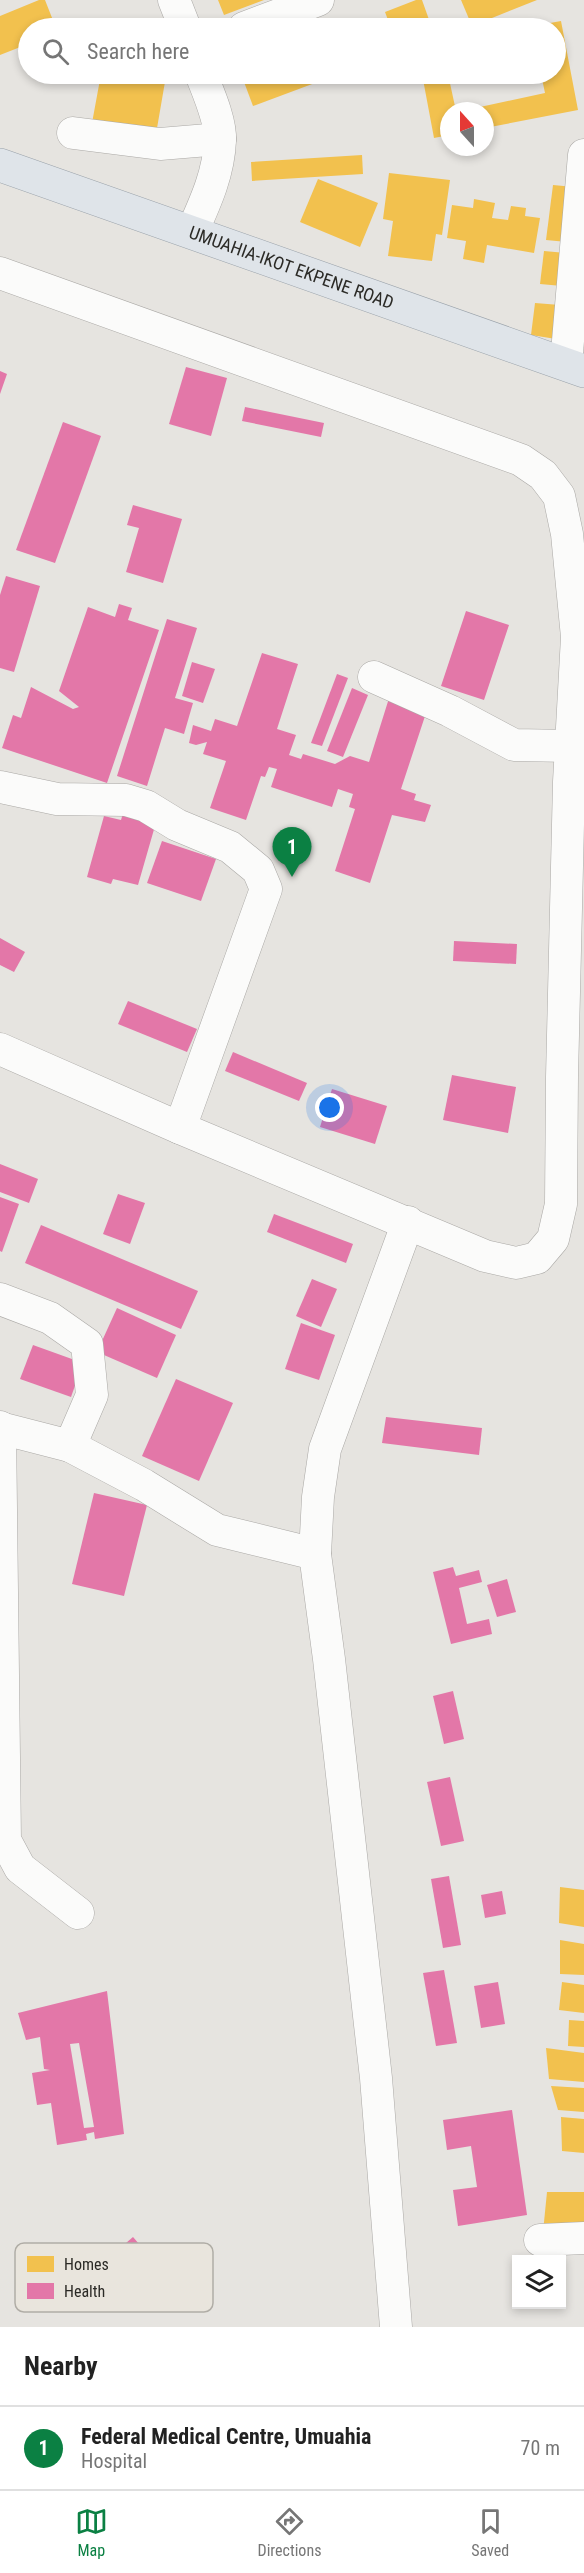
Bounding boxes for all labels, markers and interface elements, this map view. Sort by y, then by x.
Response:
search box [18,18,566,84]
icon: search [39,35,72,68]
text: Search here [87,39,189,64]
north arrow [440,102,494,156]
street label: UMUAHIA-IKOT EKPENE ROAD [187,222,397,313]
pin: 1 [272,828,312,877]
your location [315,1093,344,1122]
legend [15,2243,213,2312]
text: Homes [64,2255,109,2274]
map controls [512,2255,566,2309]
button: layers [512,2255,566,2309]
text: Health [64,2282,105,2301]
text: Nearby [24,2351,98,2381]
text: Federal Medical Centre, Umuahia [81,2424,371,2449]
text: 1 [38,2436,49,2460]
text: 70 m [521,2436,560,2460]
text: Hospital [81,2449,147,2473]
tab: Map [75,2505,108,2560]
tab: Directions [258,2505,321,2560]
tab: Saved [471,2505,509,2560]

